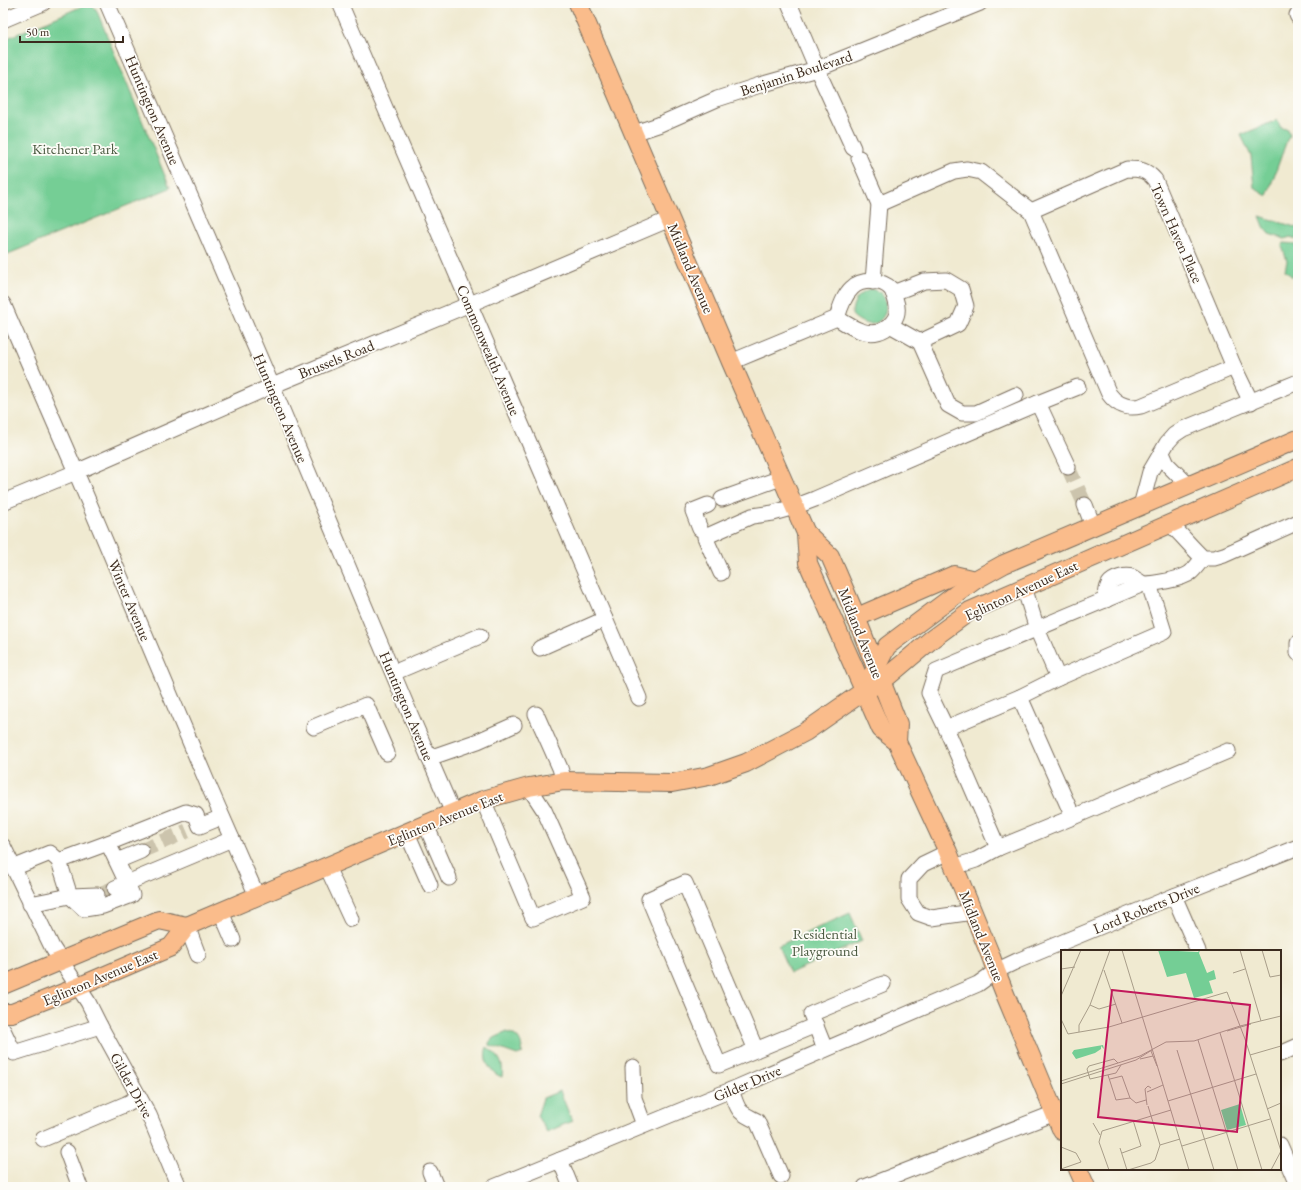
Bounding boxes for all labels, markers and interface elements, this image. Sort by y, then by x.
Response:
scale bar [20,18,123,44]
text: 50 m [26,24,50,40]
street label: Benjamin Boulevard [738,46,855,100]
street label: Huntington Avenue [121,52,185,168]
park label: Kitchener Park [32,139,119,158]
street label: Town Haven Place [1147,180,1208,286]
street label: Midland Avenue [664,220,719,316]
street label: Commonwealth Avenue [453,282,525,418]
street label: Brussels Road [295,335,377,383]
street label: Huntington Avenue [249,350,313,466]
street label: Eglinton Avenue East [961,555,1081,625]
street label: Winter Avenue [104,556,156,644]
street label: Midland Avenue [834,585,888,681]
street label: Huntington Avenue [375,648,439,764]
street label: Eglinton Avenue East [384,786,506,850]
street label: Lord Roberts Drive [1090,878,1202,938]
street label: Midland Avenue [955,888,1009,984]
park label: Residential Playground [792,924,859,960]
street label: Eglinton Avenue East [40,944,161,1010]
inset map [1061,950,1281,1170]
street label: Gilder Drive [106,1049,158,1121]
street label: Gilder Drive [710,1060,784,1106]

